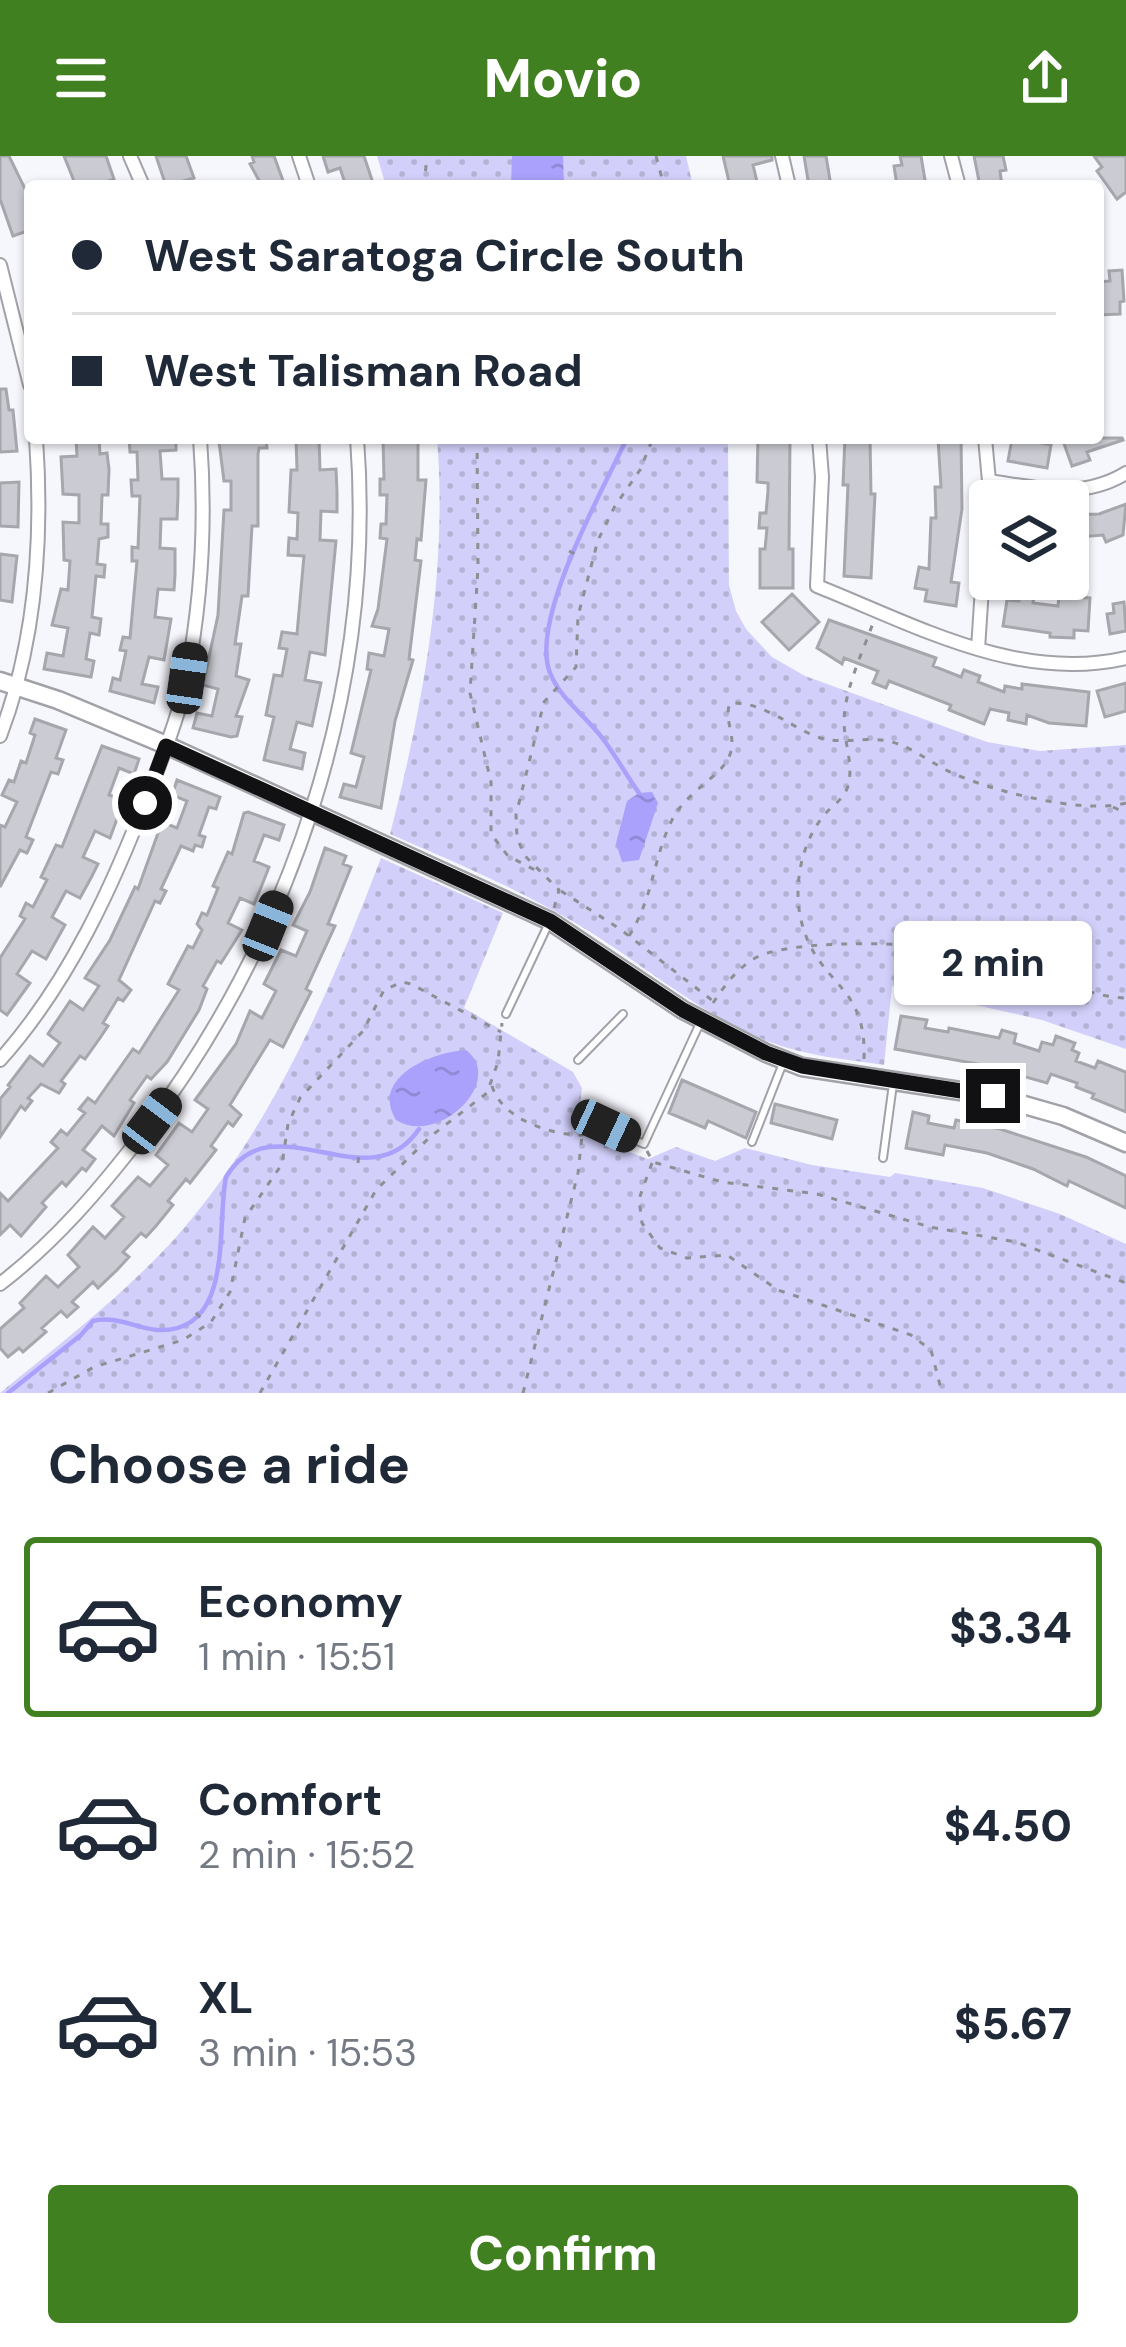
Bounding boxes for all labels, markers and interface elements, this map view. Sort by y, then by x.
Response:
text: Movio [484,43,642,114]
icon: menu [48,45,114,111]
icon: share [1012,45,1078,111]
text: West Saratoga Circle South [144,226,745,285]
text: West Talisman Road [144,341,583,400]
map controls [969,480,1089,600]
button: layers [969,480,1089,600]
car [164,640,210,716]
route start [118,776,172,830]
car [238,886,298,966]
callout: 2 min [894,922,1092,1006]
text: 2 min [941,937,1045,988]
route end [966,1069,1020,1123]
car [116,1081,188,1161]
car [566,1094,646,1158]
text: Choose a ride [48,1429,410,1500]
text: Economy [198,1572,403,1631]
icon: car [54,1573,162,1681]
text: $3.34 [949,1598,1072,1657]
text: 1 min · 15:51 [198,1631,395,1682]
text: Comfort [198,1770,382,1829]
icon: car [54,1771,162,1879]
text: $4.50 [944,1796,1072,1855]
text: 2 min · 15:52 [198,1829,415,1880]
text: XL [198,1968,253,2027]
icon: car [54,1969,162,2077]
text: $5.67 [954,1994,1072,2053]
text: 3 min · 15:53 [198,2027,417,2078]
button: Confirm [48,2185,1078,2323]

